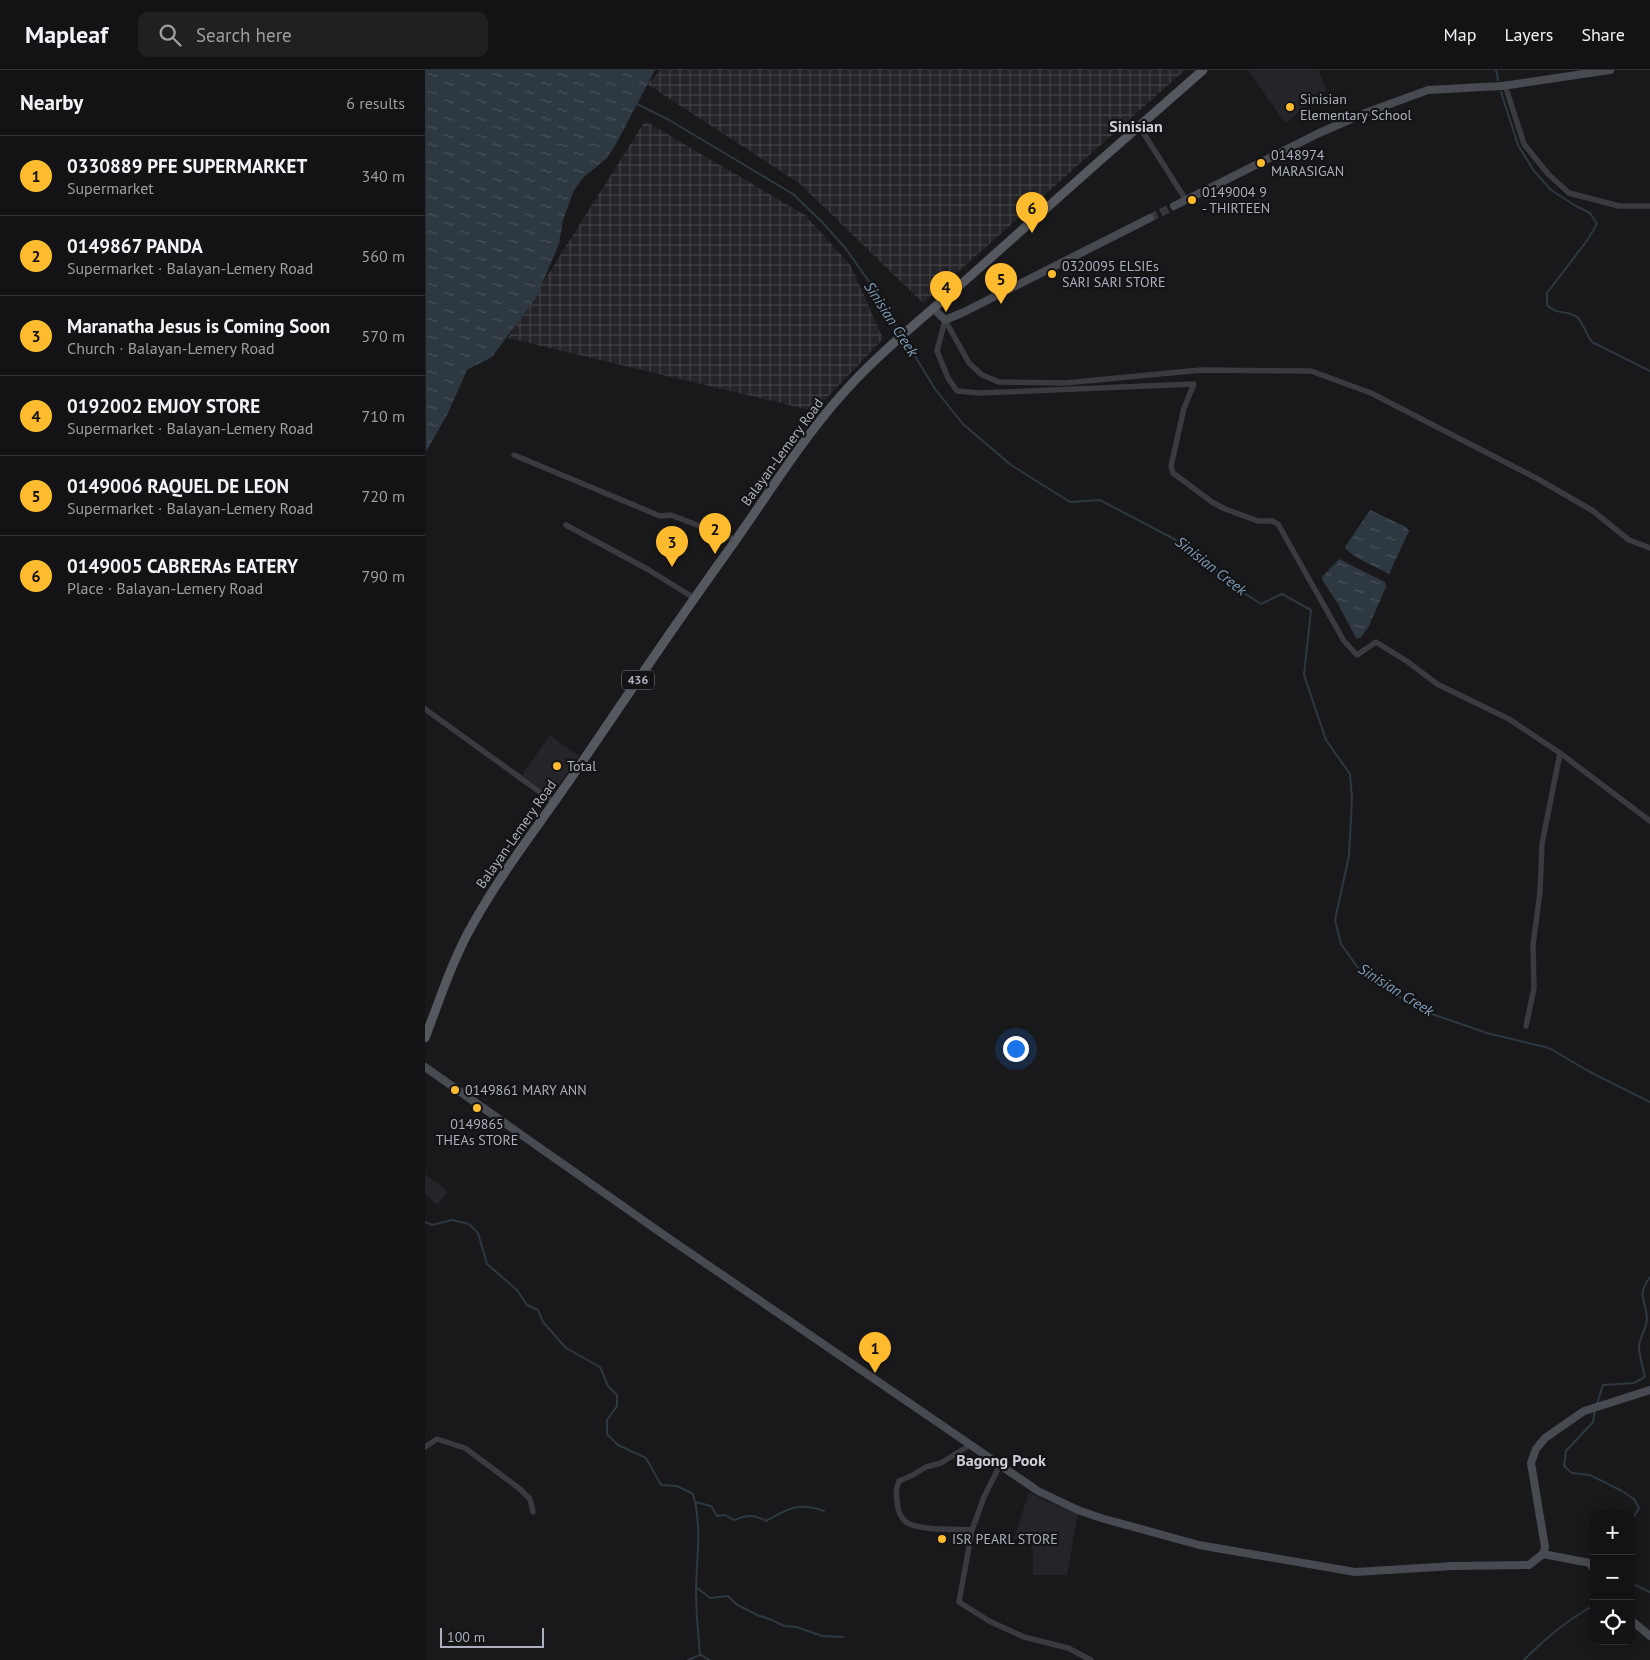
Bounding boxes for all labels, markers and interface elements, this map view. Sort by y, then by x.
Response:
search box [138,12,488,57]
text: Mapleaf [25,19,108,50]
icon: search [156,21,184,49]
text: Search here [196,23,292,47]
text: Map [1444,23,1476,46]
text: Layers [1504,23,1553,46]
text: Share [1581,23,1625,46]
text: Nearby [20,89,83,116]
place label: Sinisian Elementary School [1300,90,1412,124]
text: 6 results [346,93,405,113]
marker: Sinisian Elementary School [1284,101,1296,113]
district label: Sinisian [1109,116,1163,136]
place label: 0148974 MARASIGAN [1271,146,1344,180]
text: 0330889 PFE SUPERMARKET [67,154,307,178]
marker: 0148974 MARASIGAN [1255,157,1267,169]
text: 1 [31,166,41,186]
text: 340 m [362,166,405,186]
text: Supermarket [67,178,154,198]
place label: 0149004 9 - THIRTEEN [1202,183,1270,217]
pin: 6 [1016,192,1048,233]
marker: 0149004 9 - THIRTEEN [1186,194,1198,206]
text: 0149867 PANDA [67,234,203,258]
text: 2 [31,246,41,266]
text: 560 m [362,246,405,266]
place label: 0320095 ELSIEs SARI SARI STORE [1062,257,1165,291]
text: Supermarket · Balayan-Lemery Road [67,258,313,278]
pin: 5 [985,263,1017,304]
marker: 0320095 ELSIEs SARI SARI STORE [1046,268,1058,280]
pin: 4 [930,271,962,312]
water label: Sinisian Creek [860,278,923,361]
text: Maranatha Jesus is Coming Soon [67,314,330,338]
text: 3 [31,326,41,346]
text: 570 m [362,326,405,346]
text: Church · Balayan-Lemery Road [67,338,275,358]
text: 0192002 EMJOY STORE [67,394,260,418]
street label: Balayan-Lemery Road [737,395,827,509]
text: 4 [31,406,41,426]
text: 710 m [362,406,405,426]
text: Supermarket · Balayan-Lemery Road [67,418,313,438]
text: 0149006 RAQUEL DE LEON [67,474,289,498]
text: 5 [31,486,41,506]
text: 720 m [362,486,405,506]
text: Supermarket · Balayan-Lemery Road [67,498,313,518]
pin: 2 [699,513,731,554]
pin: 3 [656,526,688,567]
water label: Sinisian Creek [1172,532,1252,600]
text: 0149005 CABRERAs EATERY [67,554,298,578]
text: 6 [31,566,41,586]
text: 790 m [362,566,405,586]
text: Place · Balayan-Lemery Road [67,578,263,598]
road number: 436 [622,670,654,690]
place label: Total [567,757,596,775]
marker: Total [551,760,563,772]
street label: Balayan-Lemery Road [472,776,560,892]
water label: Sinisian Creek [1355,959,1439,1021]
your location [1003,1036,1029,1062]
place label: 0149861 MARY ANN [465,1081,587,1099]
marker: 0149861 MARY ANN [449,1084,461,1096]
marker: 0149865 THEAs STORE [471,1102,483,1114]
place label: 0149865 THEAs STORE [436,1115,518,1149]
pin: 1 [859,1332,891,1373]
district label: Bagong Pook [956,1450,1046,1470]
map controls [1590,1510,1635,1645]
button: + [1590,1510,1635,1555]
place label: ISR PEARL STORE [952,1530,1058,1548]
marker: ISR PEARL STORE [936,1533,948,1545]
button: − [1590,1555,1635,1600]
button: locate [1590,1600,1635,1645]
scale bar [440,1625,544,1648]
text: 100 m [447,1628,485,1646]

